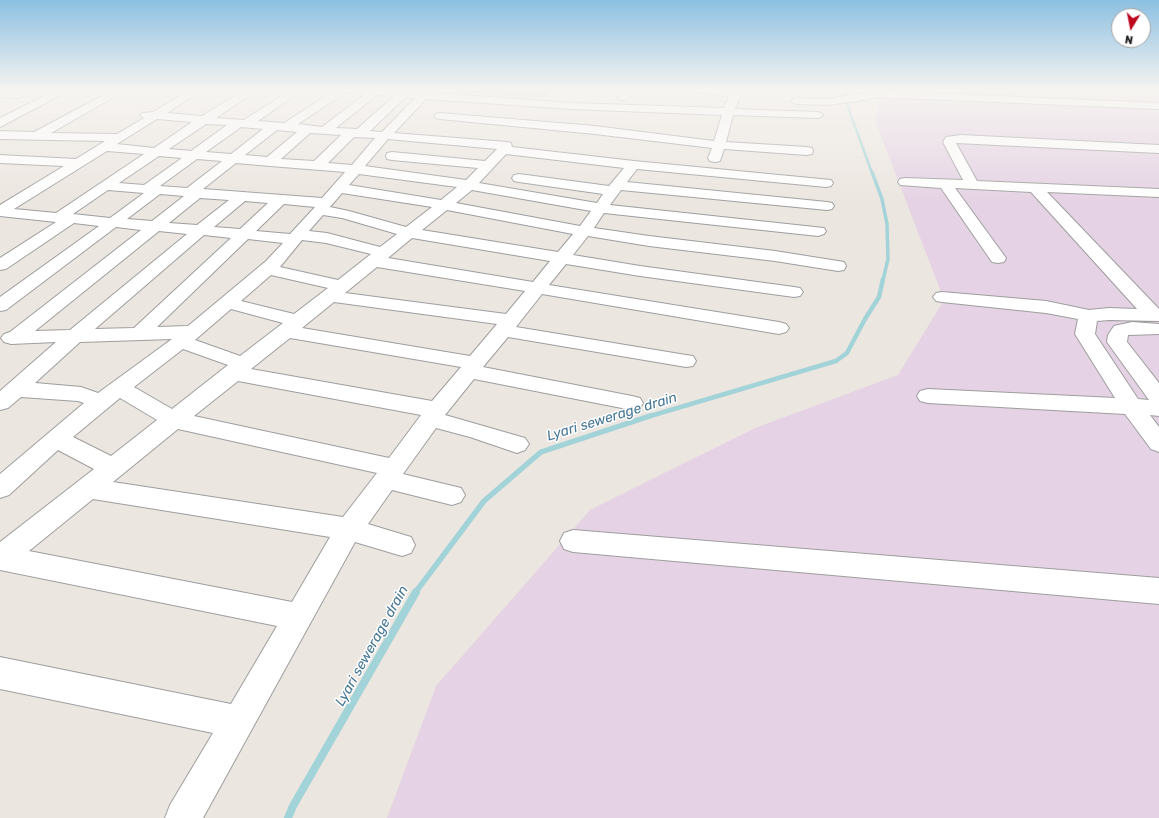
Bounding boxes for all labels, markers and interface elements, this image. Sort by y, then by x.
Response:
north arrow [1111,8,1151,48]
text: N [1124,32,1134,46]
water label: Lyari sewerage drain [545,389,679,445]
water label: Lyari sewerage drain [332,583,412,709]

